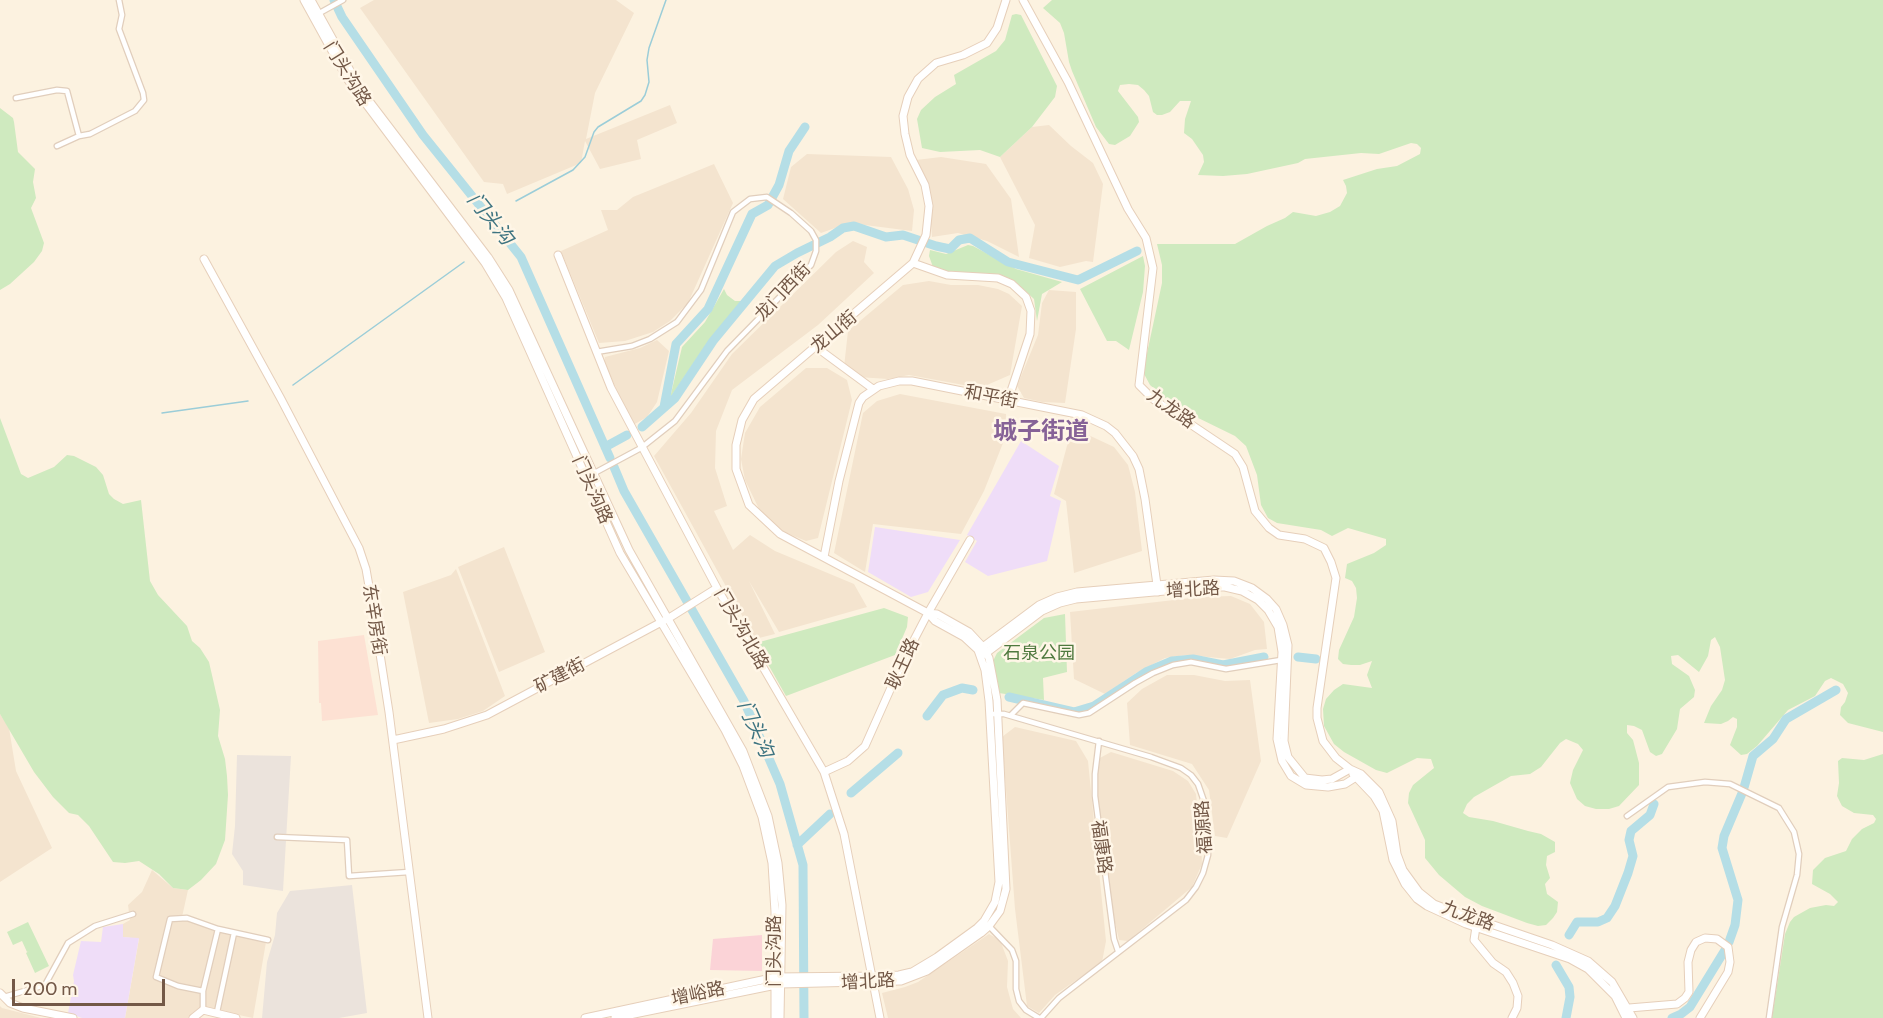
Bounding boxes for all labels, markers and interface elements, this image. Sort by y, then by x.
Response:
street label: 门头沟路 [319,38,375,110]
water label: 门头沟 [462,188,518,250]
street label: 龙门西街 [751,258,815,326]
street label: 龙山街 [806,306,862,358]
street label: 和平街 [962,381,1020,413]
street label: 九龙路 [1143,385,1199,433]
district label: 城子街道 [993,418,1089,446]
street label: 门头沟路 [567,453,617,527]
street label: 增北路 [1165,578,1221,602]
street label: 东辛房街 [358,583,390,657]
street label: 门头沟北路 [709,585,773,673]
street label: 耿王路 [882,635,924,693]
park label: 石泉公园 [1003,643,1075,665]
street label: 矿建街 [531,654,589,698]
water label: 门头沟 [732,697,778,761]
street label: 福源路 [1191,799,1217,855]
street label: 福康路 [1087,819,1115,875]
street label: 九龙路 [1439,897,1497,935]
street label: 门头沟路 [764,915,786,987]
scale bar [15,967,168,1005]
street label: 增北路 [840,970,896,994]
text: 200 m [23,978,77,1000]
street label: 增峪路 [669,978,727,1010]

